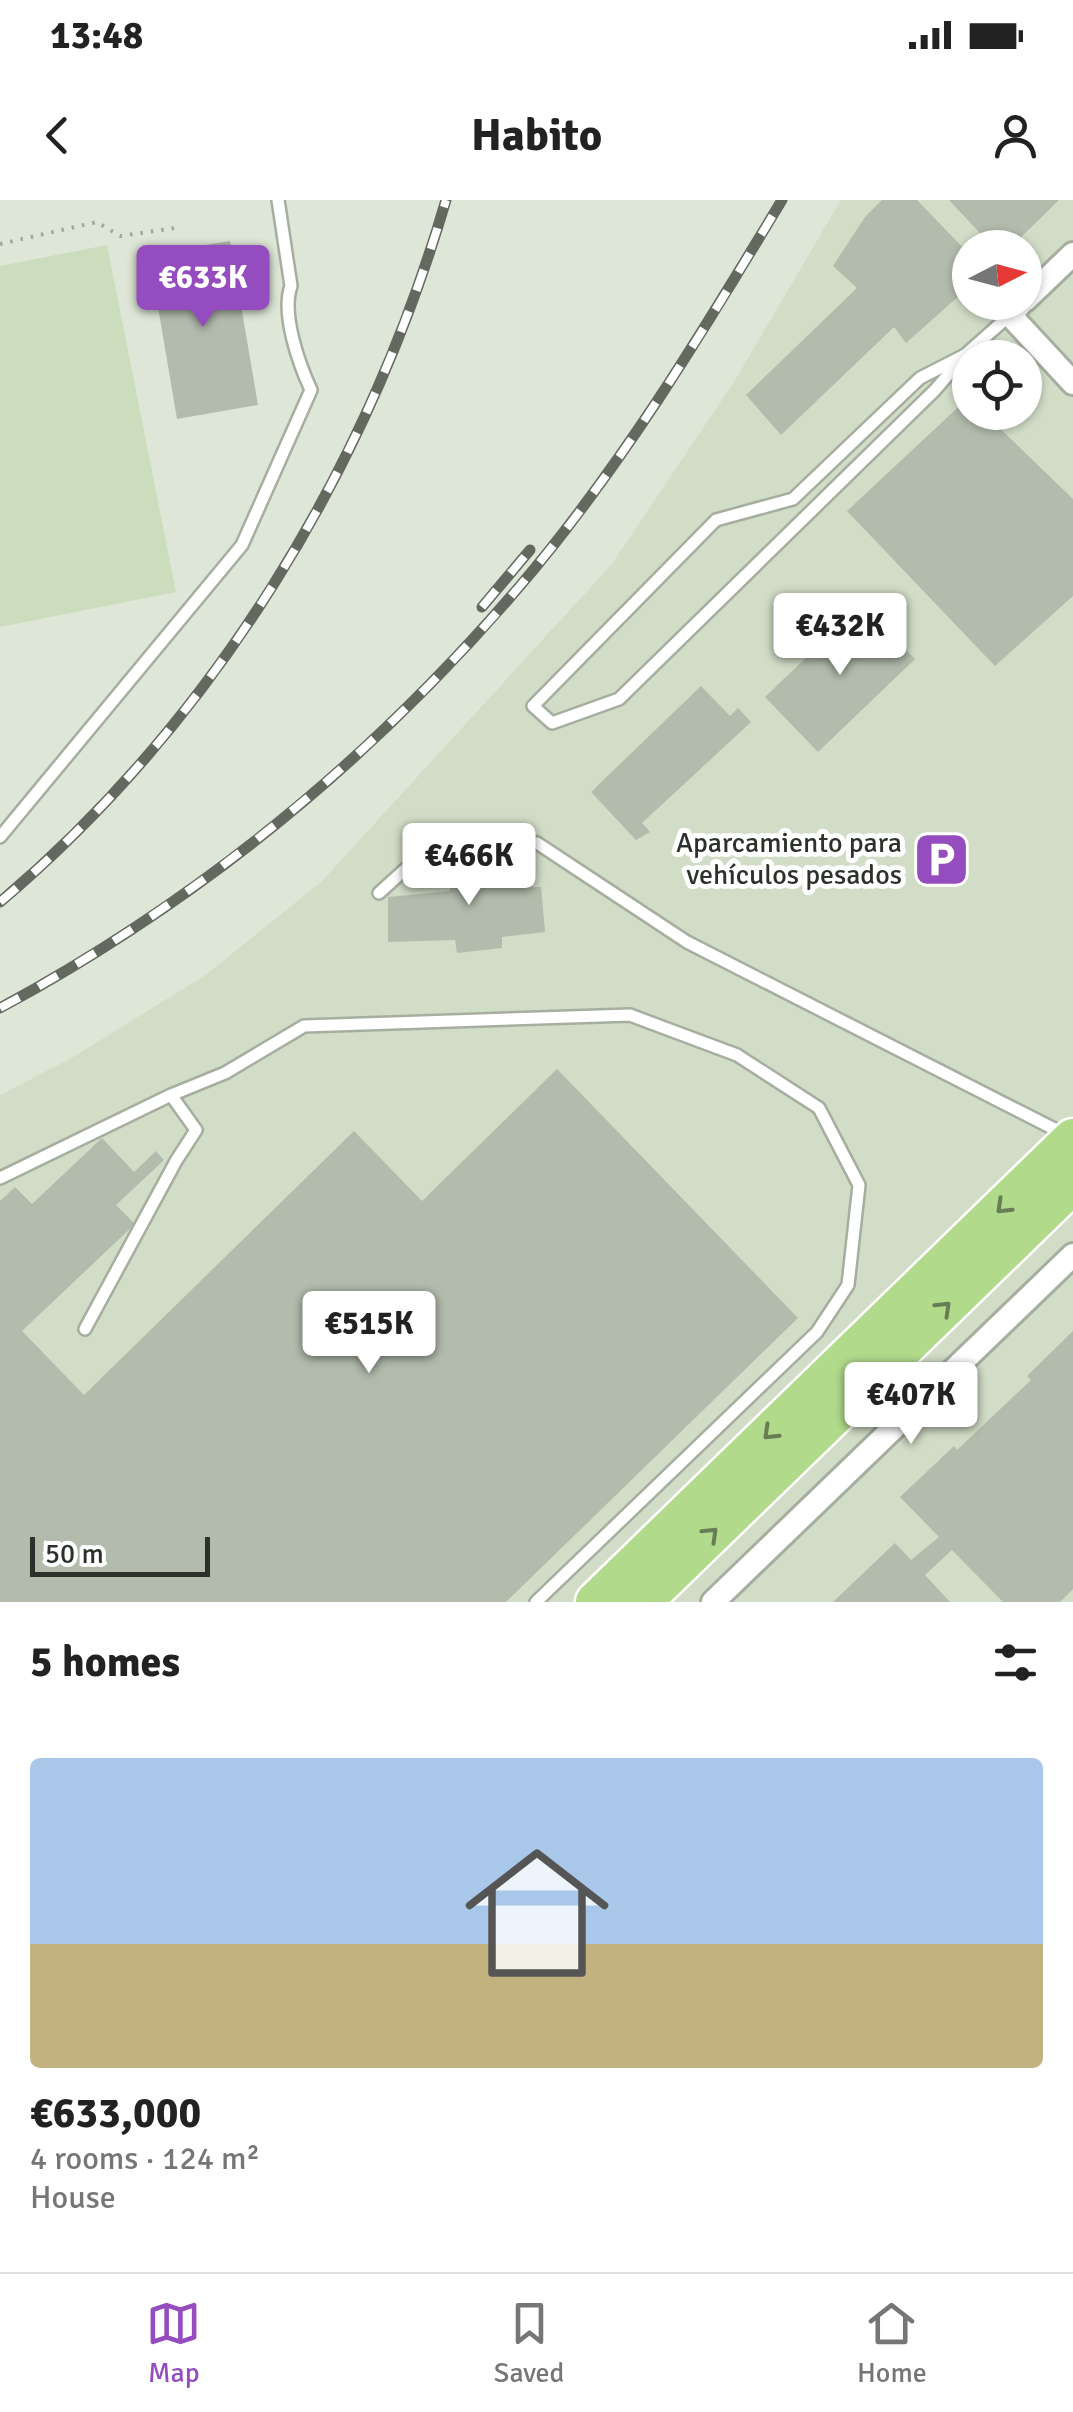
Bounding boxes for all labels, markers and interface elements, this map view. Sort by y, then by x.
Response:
text: 13:48 [50,12,143,59]
icon: back [30,108,85,163]
text: Habito [471,108,602,163]
icon: person [988,108,1043,163]
north arrow [952,230,1042,320]
map controls [952,230,1042,430]
pin: €633K [133,245,273,330]
text: €633K [159,258,247,297]
button: locate [952,340,1042,430]
pin: €432K [770,593,910,678]
text: €432K [796,606,884,645]
pin: €466K [399,823,539,908]
place label: Aparcamiento para vehículos pesados [676,826,902,892]
parking icon: Aparcamiento para vehículos pesados [911,829,971,889]
text: €466K [425,836,513,875]
one-way arrow [996,1195,1015,1213]
pin: €515K [299,1291,439,1376]
one-way arrow [933,1302,951,1320]
text: €515K [325,1304,413,1343]
pin: €407K [841,1362,981,1447]
text: €407K [867,1375,955,1414]
one-way arrow [763,1422,781,1440]
one-way arrow [699,1528,717,1546]
scale bar [30,1532,210,1576]
text: 50 m [45,1537,104,1571]
icon: filters [988,1635,1043,1690]
text: 5 homes [30,1637,180,1688]
icon: home [447,1823,627,2003]
text: €633,000 [30,2088,201,2139]
text: 4 rooms · 124 m² [30,2139,260,2178]
text: House [30,2178,116,2217]
tab: Map [146,2296,201,2390]
tab: Saved [494,2296,564,2390]
tab: Home [857,2296,927,2390]

